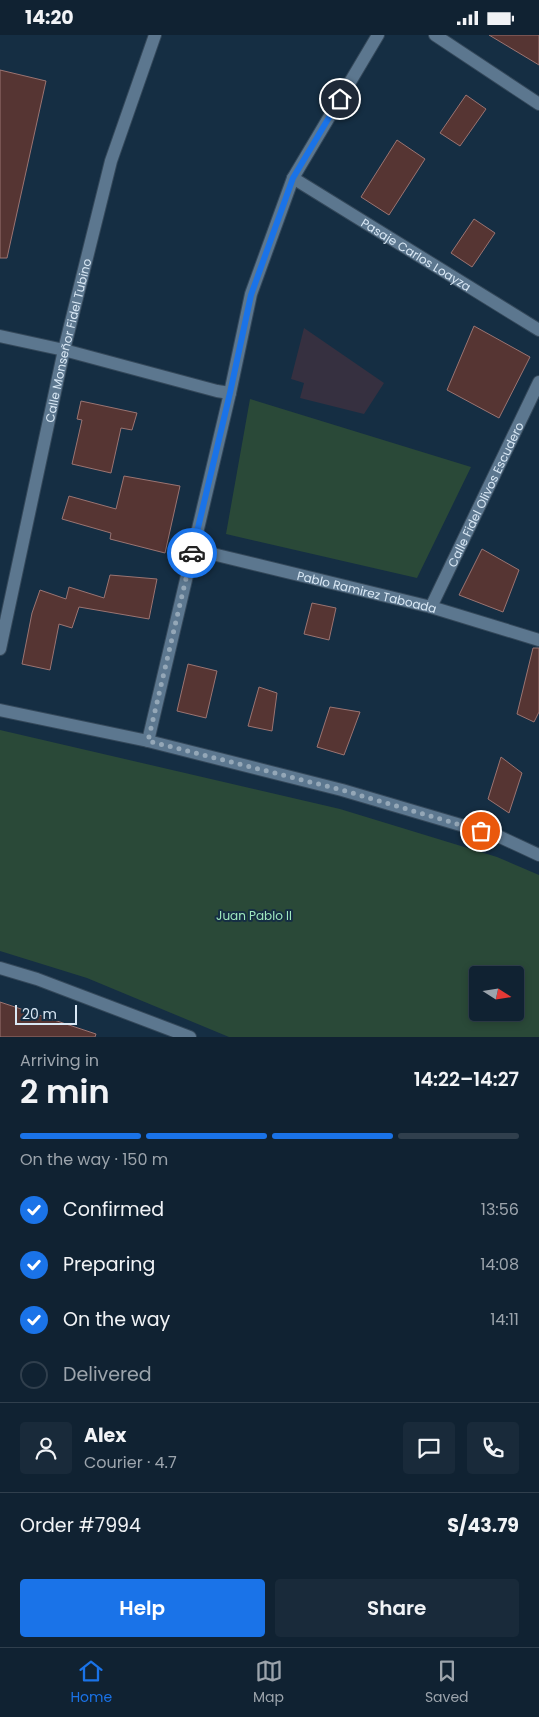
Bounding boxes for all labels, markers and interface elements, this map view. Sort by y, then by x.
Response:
text: 14:20 [25,4,74,31]
pin [319,78,361,120]
icon: home [326,85,354,113]
street label: Pasaje Carlos Loayza [358,214,475,295]
street label: Calle Monseñor Fidel Tubino [40,256,95,424]
street label: Calle Fidel Olivos Escudero [443,419,527,570]
courier [167,528,217,578]
icon: car [178,539,206,567]
street label: Pablo Ramirez Taboada [295,566,439,617]
pin [460,810,502,852]
icon: bag [467,817,495,845]
park label: Juan Pablo II [216,907,292,924]
north arrow [469,966,524,1021]
map controls [469,966,524,1021]
scale bar [15,1002,78,1025]
text: 20 m [22,1004,57,1024]
text: Arriving in [20,1049,99,1072]
text: 14:22–14:27 [414,1066,519,1093]
text: 2 min [20,1069,110,1114]
text: On the way · 150 m [20,1148,168,1171]
icon: check [20,1196,48,1224]
text: Confirmed [63,1196,164,1223]
text: 13:56 [481,1198,519,1221]
icon: check [20,1251,48,1279]
text: Preparing [63,1251,155,1278]
text: 14:08 [480,1253,519,1276]
icon: check [20,1306,48,1334]
text: On the way [63,1306,170,1333]
text: 14:11 [490,1308,519,1331]
text: Delivered [63,1361,152,1388]
button: person [20,1422,72,1474]
text: Alex [84,1422,126,1449]
button: chat [403,1422,455,1474]
button: phone [467,1422,519,1474]
text: Courier · 4.7 [84,1451,177,1474]
text: Order #7994 [20,1512,141,1539]
text: S/43.79 [447,1512,519,1539]
button: Help [20,1579,265,1637]
button: Share [275,1579,519,1637]
tab: Home [70,1657,112,1708]
tab: Map [253,1657,284,1708]
tab: Saved [425,1657,469,1708]

